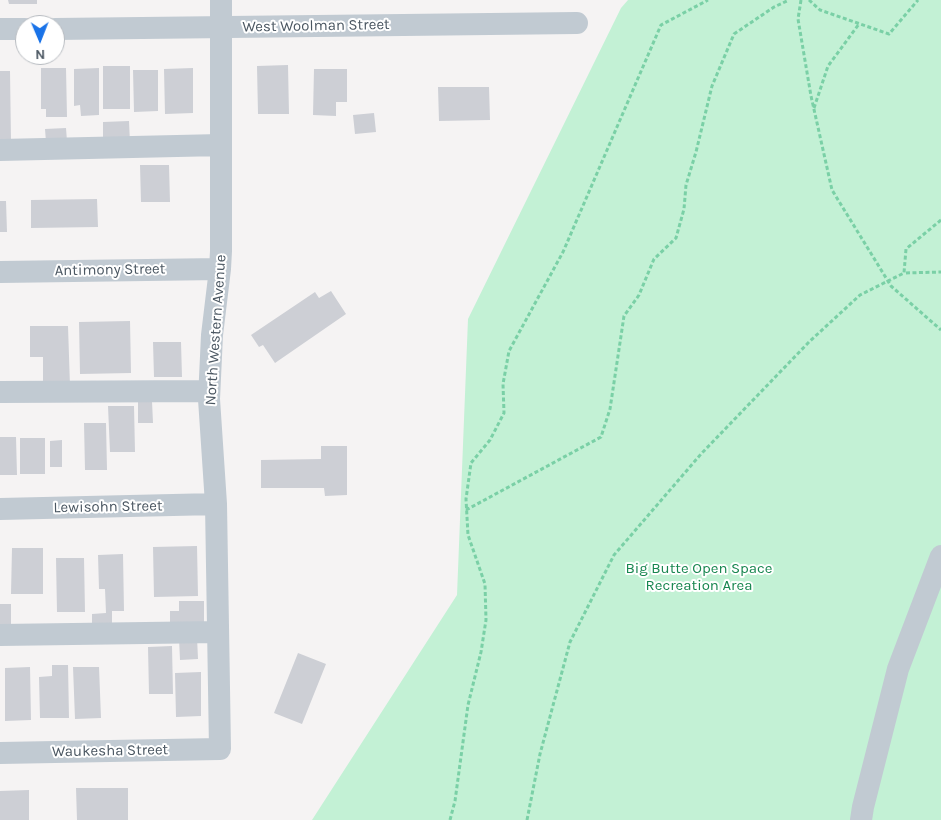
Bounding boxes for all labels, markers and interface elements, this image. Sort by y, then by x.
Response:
north arrow [15,15,65,65]
street label: West Woolman Street [242,16,390,36]
text: N [35,46,45,63]
street label: North Western Avenue [202,254,230,406]
street label: Antimony Street [54,260,166,280]
street label: Lewisohn Street [53,497,163,517]
park label: Big Butte Open Space Recreation Area [625,560,773,595]
street label: Waukesha Street [52,741,168,761]

